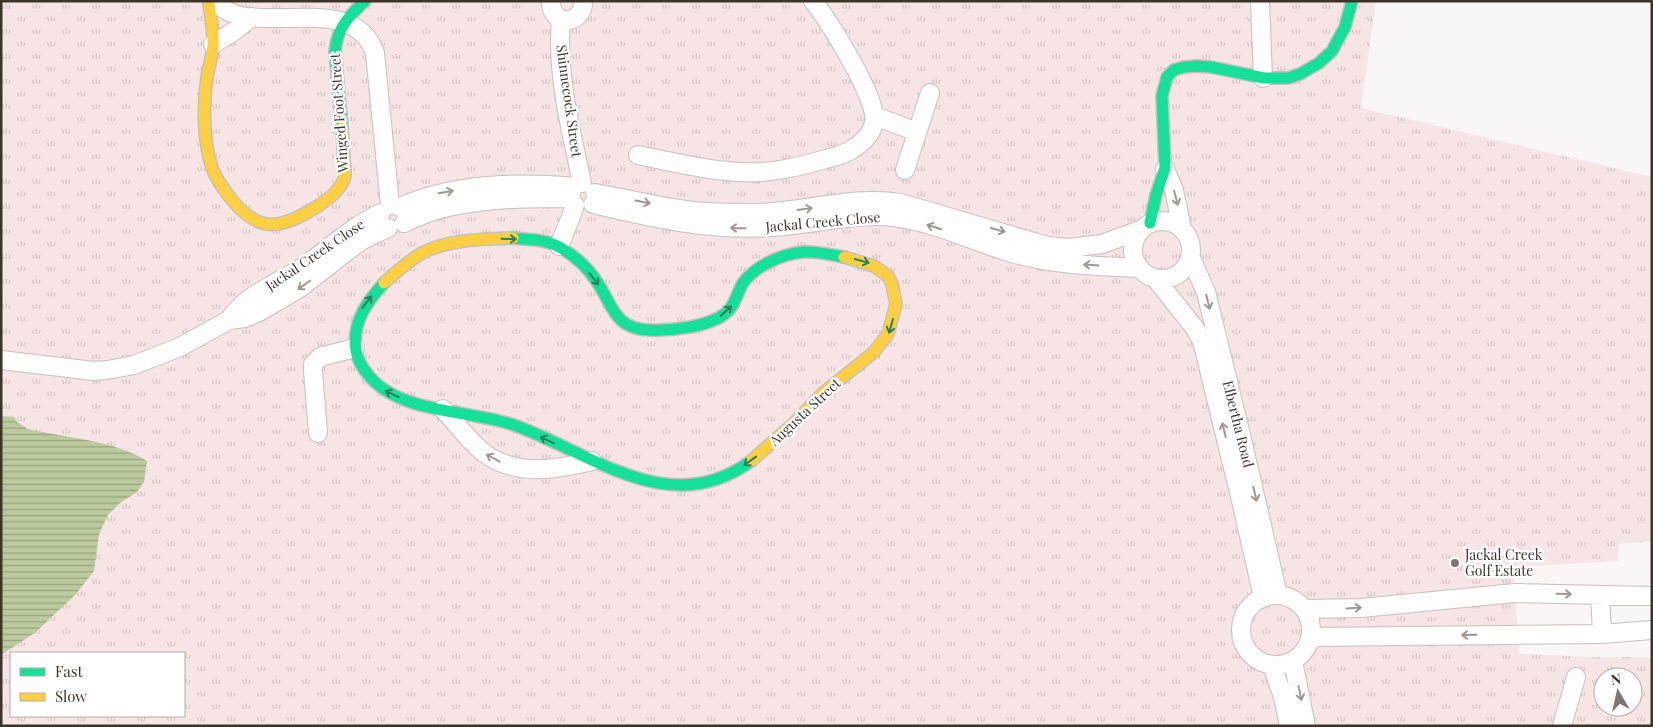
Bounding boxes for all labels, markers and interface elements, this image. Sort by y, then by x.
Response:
street label: Shinnecock Street [552,43,587,160]
street label: Winged Foot Street [325,52,352,174]
one-way arrow [437,187,453,197]
one-way arrow [1172,189,1182,205]
one-way arrow [635,198,651,207]
one-way arrow [796,204,812,214]
street label: Jackal Creek Close [764,207,881,236]
street label: Jackal Creek Close [261,214,368,295]
one-way arrow [926,221,942,231]
one-way arrow [731,223,747,232]
one-way arrow [989,226,1005,236]
one-way arrow [500,234,516,243]
one-way arrow [854,257,870,266]
one-way arrow [1083,261,1099,270]
one-way arrow [589,272,600,285]
one-way arrow [297,280,311,290]
one-way arrow [1204,293,1213,309]
one-way arrow [362,296,373,309]
one-way arrow [720,306,733,317]
one-way arrow [885,318,895,334]
street label: Augusta Street [764,373,845,450]
street label: Elbertha Road [1218,378,1258,469]
one-way arrow [385,389,400,398]
one-way arrow [1219,423,1228,439]
one-way arrow [540,435,555,444]
one-way arrow [486,453,501,463]
one-way arrow [743,456,757,466]
one-way arrow [1251,485,1260,501]
place label: Jackal Creek Golf Estate [1464,545,1543,580]
marker: Jackal Creek Golf Estate [1449,557,1461,569]
one-way arrow [1555,590,1571,599]
one-way arrow [1345,603,1361,613]
one-way arrow [1461,630,1477,640]
legend [10,652,185,717]
text: Fast [55,661,84,681]
north arrow [1593,667,1643,717]
text: N [1609,668,1622,689]
one-way arrow [1295,685,1305,701]
text: Slow [55,686,87,706]

